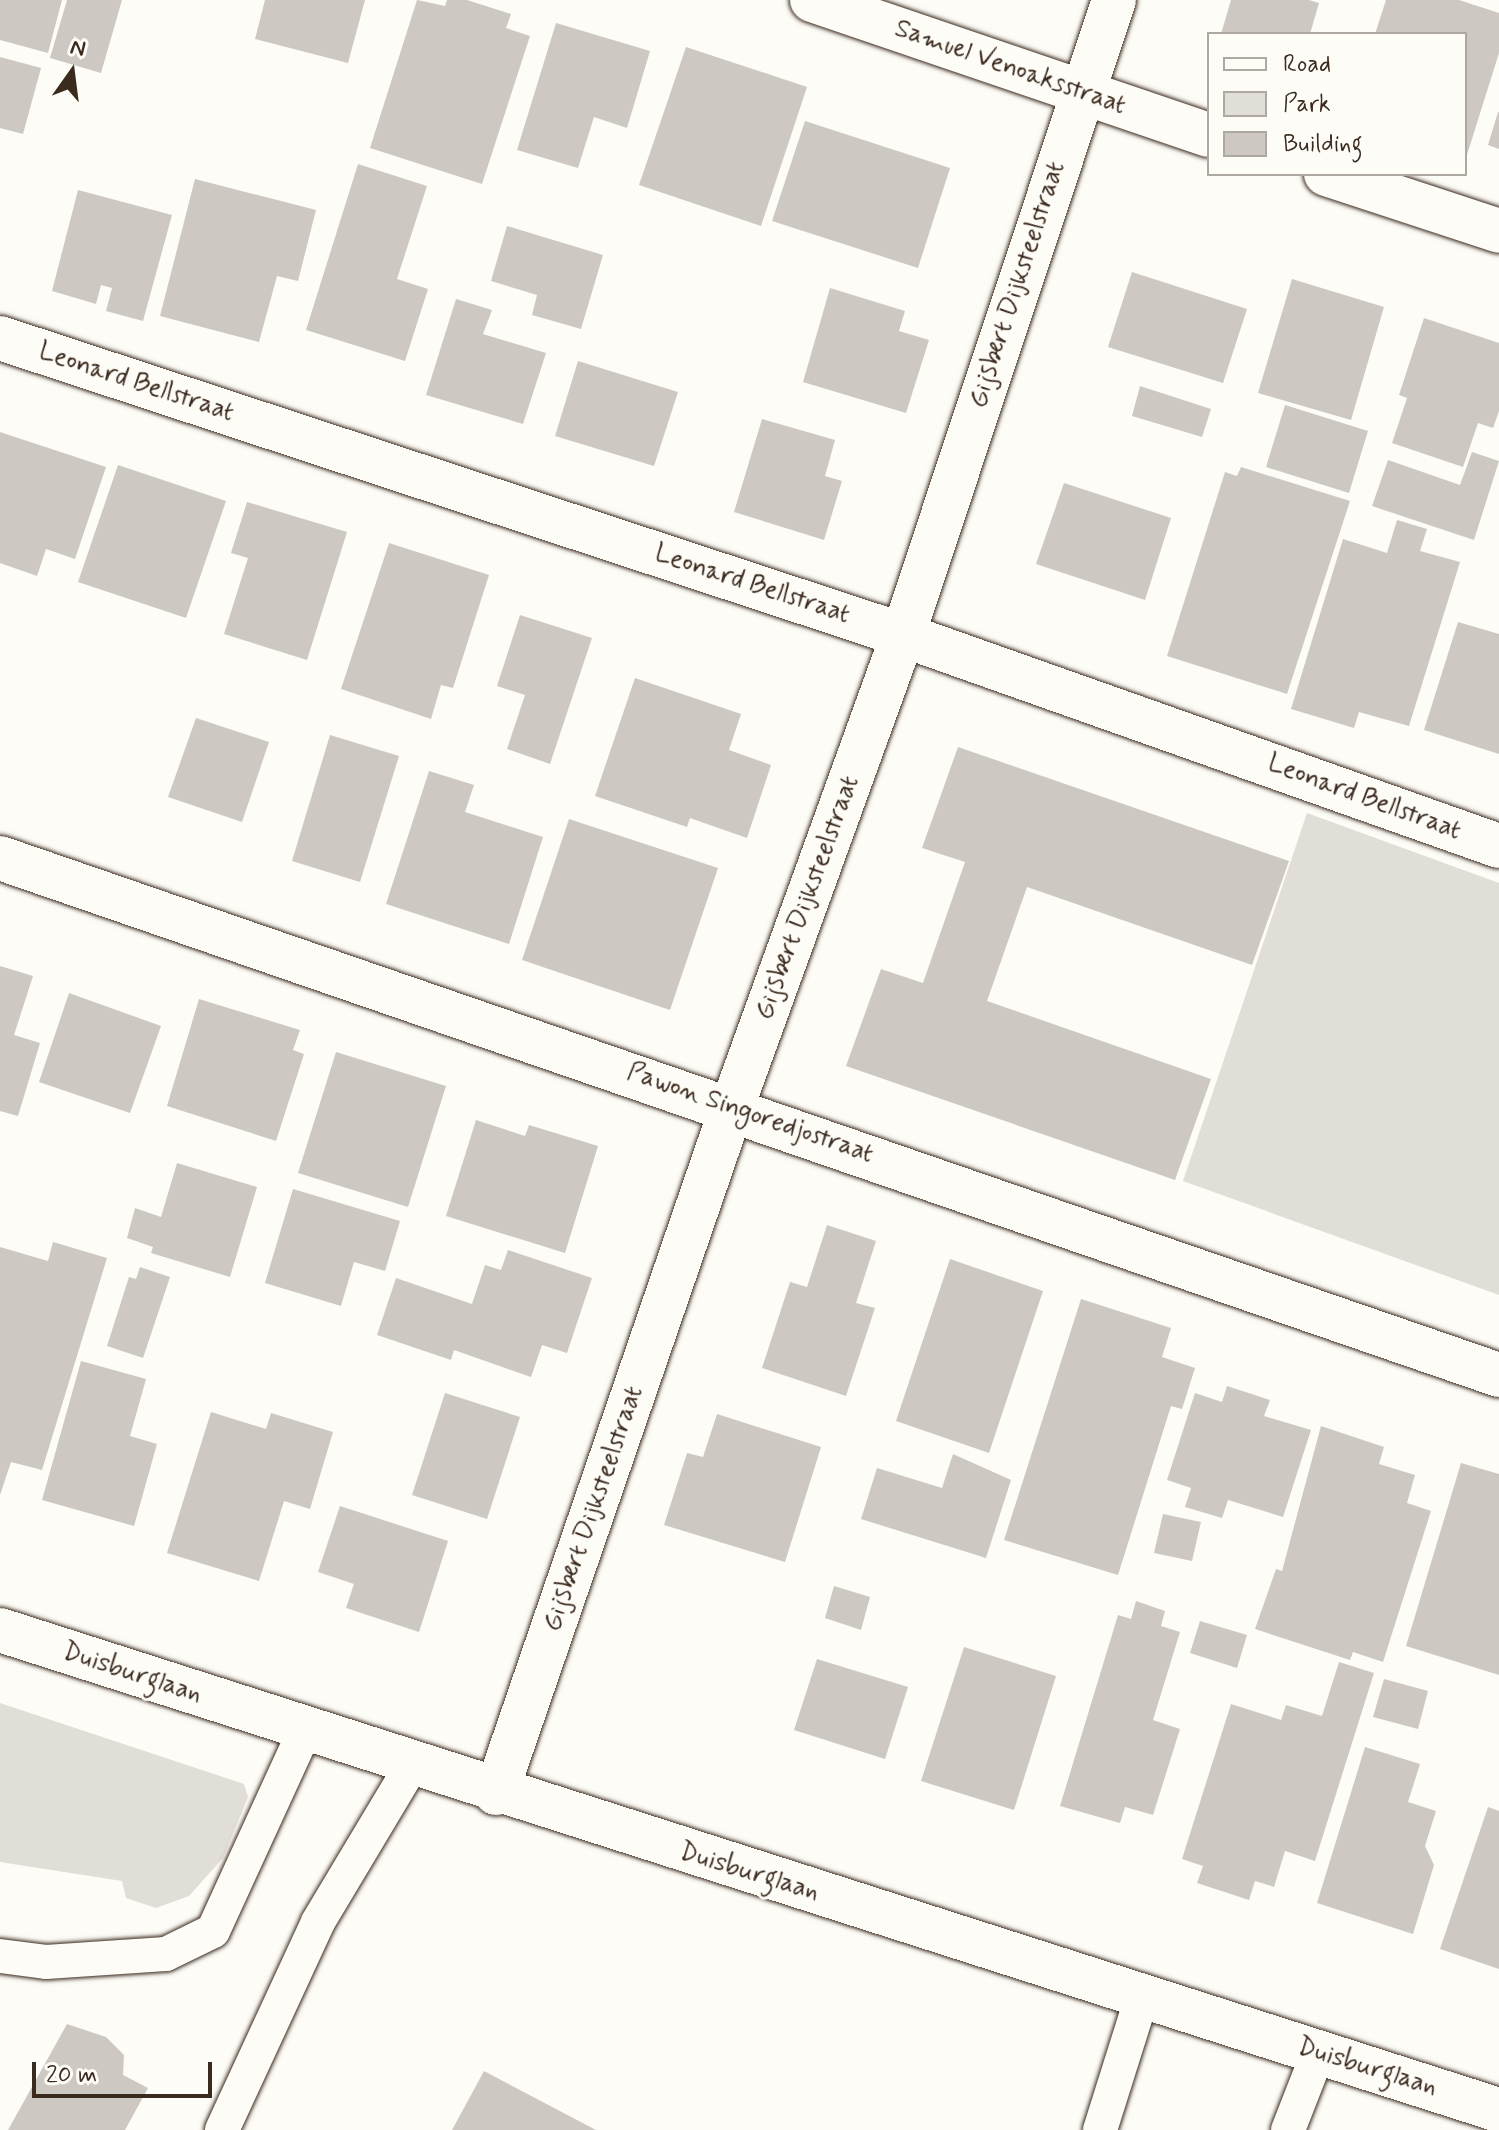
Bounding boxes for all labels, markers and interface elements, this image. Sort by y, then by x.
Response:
street label: Samuel Venoaksstraat [890,14,1130,122]
north arrow [32,32,112,112]
legend [1207,32,1467,176]
text: N [67,33,88,64]
text: Road [1283,49,1331,80]
text: Park [1283,89,1331,120]
text: Building [1283,129,1363,160]
street label: Gijsbert Dijksteelstraat [964,159,1072,411]
street label: Leonard Bellstraat [34,337,238,429]
street label: Leonard Bellstraat [650,539,854,631]
street label: Leonard Bellstraat [1263,748,1465,848]
street label: Gijsbert Dijksteelstraat [750,772,866,1024]
street label: Pawon Singoredjostraat [623,1057,877,1171]
street label: Gijsbert Dijksteelstraat [538,1383,650,1635]
street label: Duisburglaan [58,1637,206,1711]
street label: Duisburglaan [675,1837,823,1909]
street label: Duisburglaan [1293,2032,1441,2104]
scale bar [36,2046,216,2096]
text: 20 m [46,2060,97,2091]

